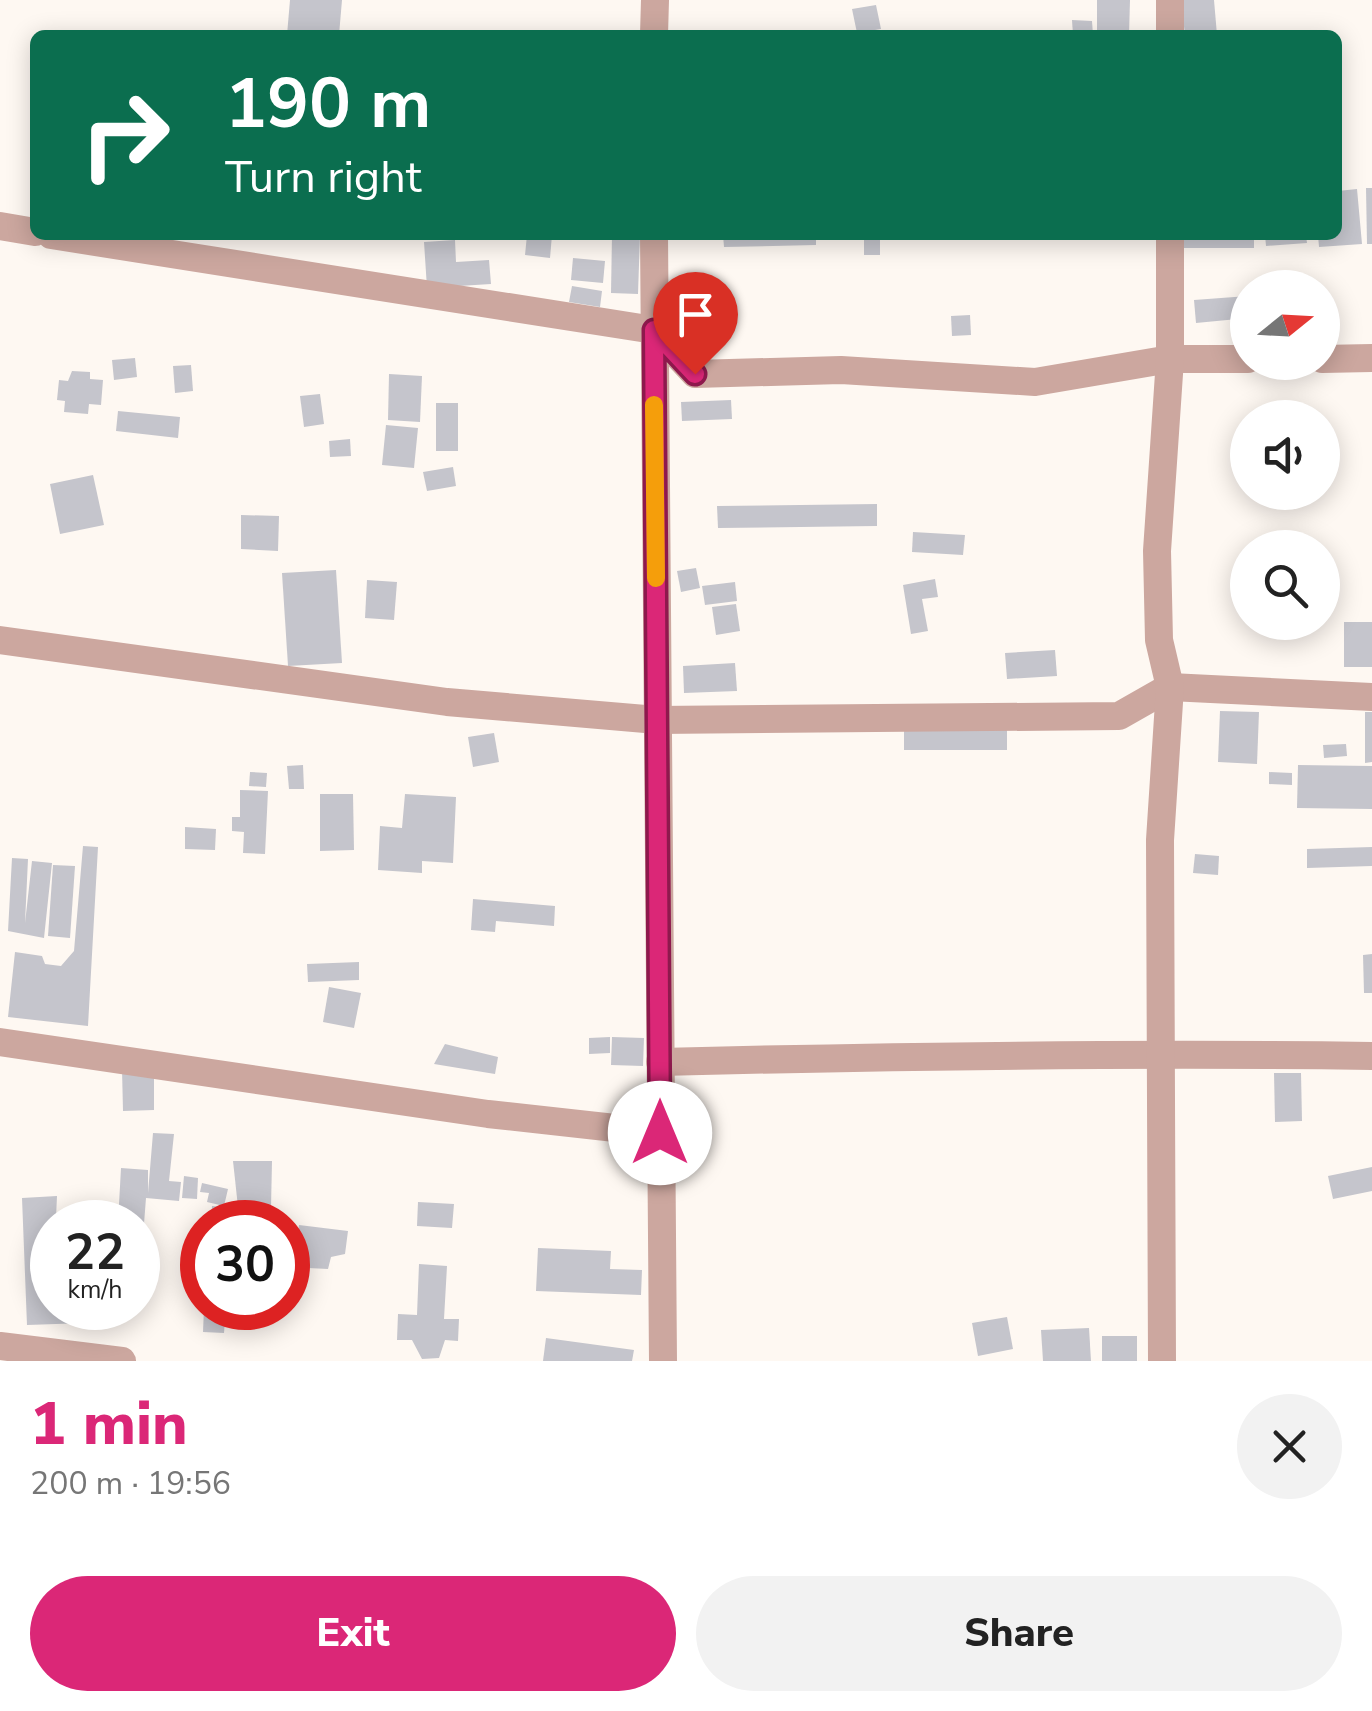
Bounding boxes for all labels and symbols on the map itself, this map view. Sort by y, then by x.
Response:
north arrow [1230,270,1340,380]
pin [653,272,738,375]
position arrow [608,1081,712,1185]
speed limit sign: 30 [180,1200,310,1330]

